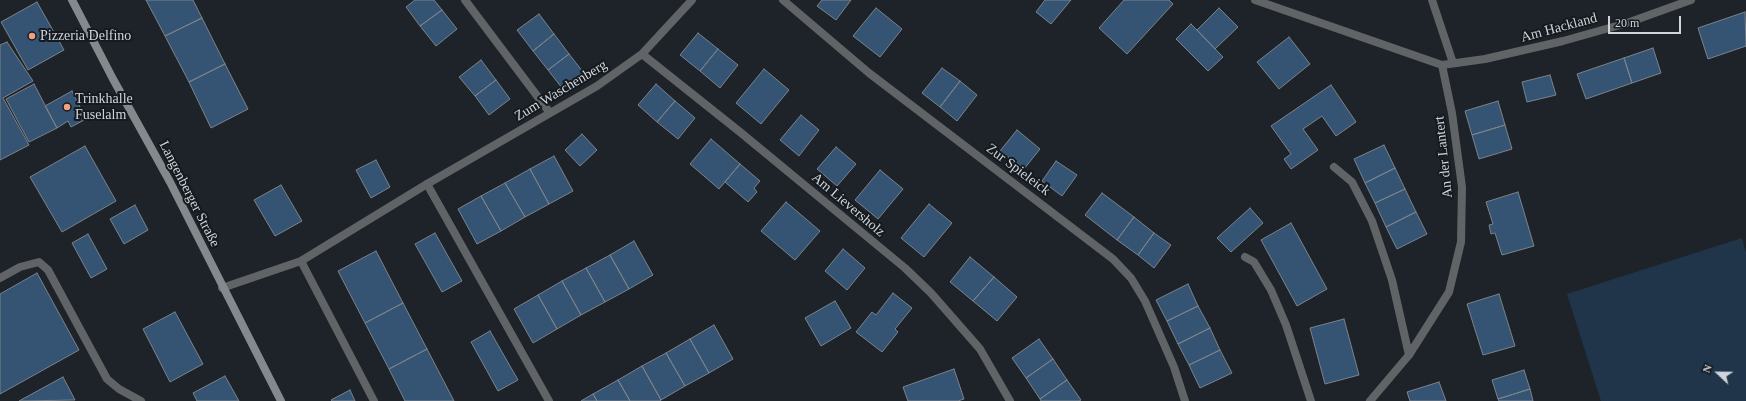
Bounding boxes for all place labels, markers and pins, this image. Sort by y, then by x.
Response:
place label: Pizzeria Delfino [40,28,131,44]
marker: Pizzeria Delfino [27,31,37,41]
place label: Trinkhalle Fuselalm [75,91,133,124]
marker: Trinkhalle Fuselalm [62,102,72,112]

